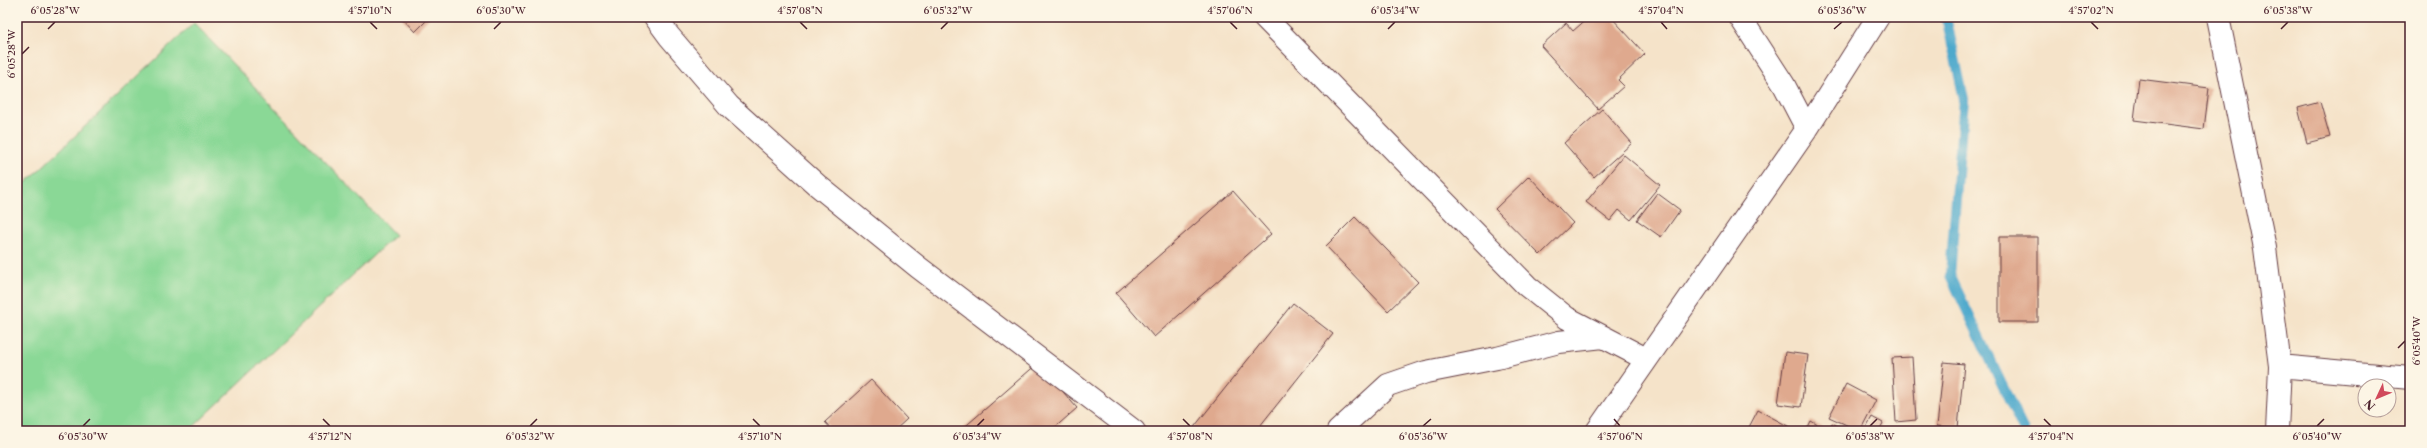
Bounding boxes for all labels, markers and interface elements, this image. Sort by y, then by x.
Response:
text: 6°05'28"W [30,4,81,17]
text: 4°57'10"N [348,4,392,17]
text: 6°05'30"W [476,4,527,17]
text: 4°57'08"N [777,4,823,17]
text: 6°05'32"W [924,4,973,17]
text: 4°57'06"N [1207,4,1253,17]
text: 6°05'34"W [1371,4,1420,17]
text: 4°57'04"N [1638,4,1684,17]
text: 6°05'36"W [1818,4,1867,17]
text: 4°57'02"N [2068,4,2114,17]
text: 6°05'38"W [2264,4,2314,17]
text: 6°05'28"W [5,28,18,79]
text: 6°05'40"W [2410,315,2423,366]
north arrow [2357,378,2397,418]
text: N [2361,396,2378,413]
text: 6°05'30"W [58,430,109,443]
text: 4°57'12"N [308,430,352,443]
text: 6°05'32"W [506,430,555,443]
text: 4°57'10"N [738,430,782,443]
text: 6°05'34"W [953,430,1002,443]
text: 4°57'08"N [1167,430,1213,443]
text: 6°05'36"W [1399,430,1448,443]
text: 4°57'06"N [1597,430,1643,443]
text: 6°05'38"W [1846,430,1896,443]
text: 4°57'04"N [2028,430,2074,443]
text: 6°05'40"W [2292,430,2343,443]

